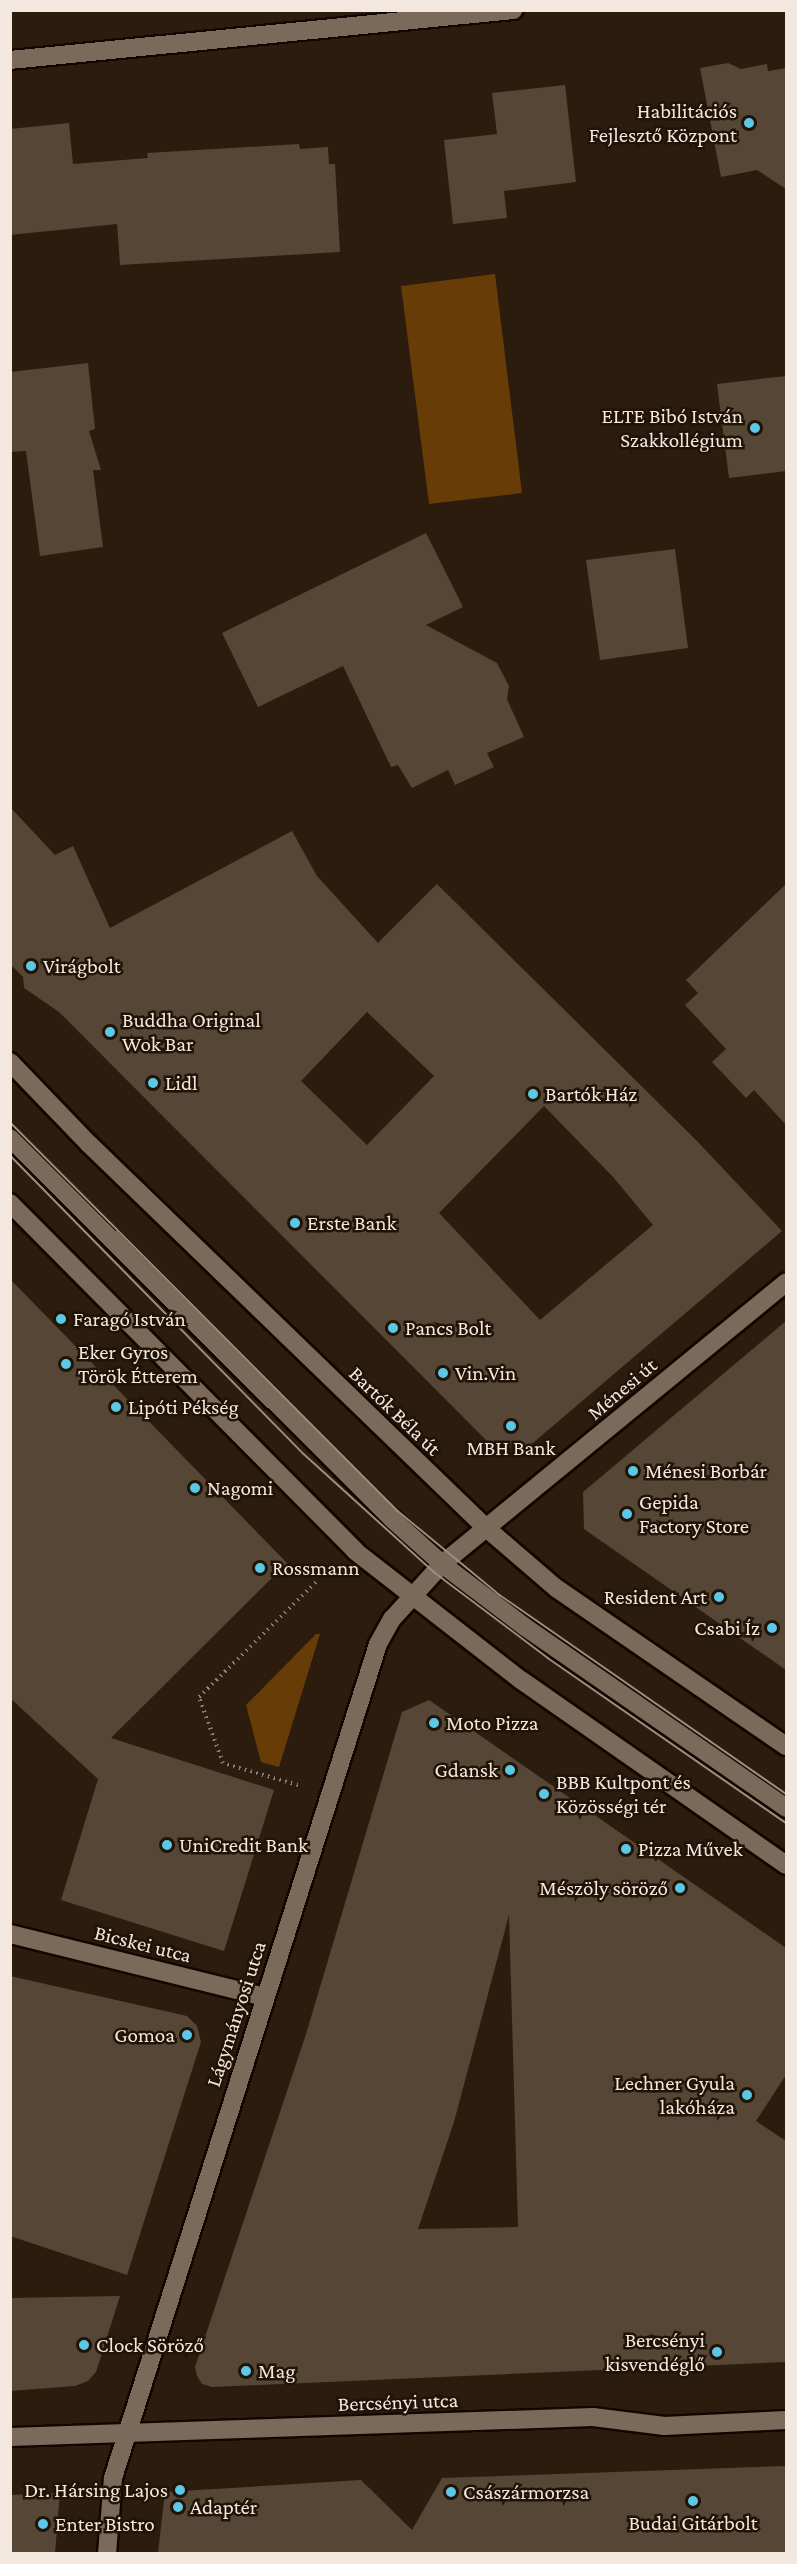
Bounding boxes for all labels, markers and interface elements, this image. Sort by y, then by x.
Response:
place label: Habilitációs Fejlesztő Központ [589,98,737,148]
marker: Habilitációs Fejlesztő Központ [742,116,756,130]
place label: ELTE Bibó István Szakkollégium [602,403,743,453]
marker: ELTE Bibó István Szakkollégium [748,421,762,435]
place label: Virágbolt [43,953,121,979]
marker: Virágbolt [24,959,38,973]
place label: Buddha Original Wok Bar [122,1007,261,1057]
marker: Buddha Original Wok Bar [103,1025,117,1039]
place label: Lidl [165,1070,198,1096]
marker: Lidl [146,1076,160,1090]
place label: Bartók Ház [545,1081,637,1107]
marker: Bartók Ház [526,1087,540,1101]
place label: Erste Bank [307,1210,396,1236]
marker: Erste Bank [288,1216,302,1230]
place label: Faragó István [73,1306,186,1332]
marker: Faragó István [54,1312,68,1326]
place label: Pancs Bolt [405,1315,492,1341]
marker: Pancs Bolt [386,1321,400,1335]
place label: Eker Gyros Török Étterem [78,1339,198,1389]
street label: Ménesi út [582,1353,662,1425]
marker: Eker Gyros Török Étterem [59,1357,73,1371]
place label: Vin.Vin [455,1360,516,1386]
street label: Bartók Béla út [344,1361,446,1461]
marker: Vin.Vin [436,1366,450,1380]
place label: Lipóti Pékség [128,1394,239,1420]
marker: Lipóti Pékség [109,1400,123,1414]
marker: MBH Bank [504,1419,518,1433]
place label: MBH Bank [466,1435,556,1461]
place label: Ménesi Borbár [645,1458,767,1484]
marker: Ménesi Borbár [626,1464,640,1478]
place label: Nagomi [207,1475,273,1501]
marker: Nagomi [188,1481,202,1495]
place label: Gepida Factory Store [639,1489,749,1539]
marker: Gepida Factory Store [620,1507,634,1521]
place label: Rossmann [272,1555,359,1581]
marker: Rossmann [253,1561,267,1575]
place label: Resident Art [604,1584,707,1610]
marker: Resident Art [712,1590,726,1604]
place label: Csabi Íz [694,1615,760,1641]
marker: Csabi Íz [765,1621,779,1635]
place label: Moto Pizza [446,1710,539,1736]
marker: Moto Pizza [427,1716,441,1730]
place label: Gdansk [434,1757,498,1783]
marker: Gdansk [503,1763,517,1777]
place label: BBB Kultpont és Közösségi tér [556,1769,691,1819]
marker: BBB Kultpont és Közösségi tér [537,1787,551,1801]
place label: UniCredit Bank [179,1832,308,1858]
place label: Pizza Művek [638,1836,743,1862]
marker: UniCredit Bank [160,1838,174,1852]
marker: Pizza Művek [619,1842,633,1856]
place label: Mészöly söröző [539,1875,668,1901]
marker: Mészöly söröző [673,1881,687,1895]
street label: Bicskei utca [92,1920,194,1968]
street label: Lágymányosi utca [201,1938,271,2090]
place label: Gomoa [114,2022,175,2048]
marker: Gomoa [180,2028,194,2042]
place label: Lechner Gyula lakóháza [614,2070,735,2120]
marker: Lechner Gyula lakóháza [740,2088,754,2102]
place label: Bercsényi kisvendéglő [605,2327,705,2377]
place label: Clock Söröző [96,2332,204,2358]
marker: Clock Söröző [77,2338,91,2352]
marker: Bercsényi kisvendéglő [710,2345,724,2359]
place label: Mag [258,2358,295,2384]
marker: Mag [239,2364,253,2378]
street label: Bercsényi utca [337,2387,459,2417]
place label: Dr. Hársing Lajos [24,2477,168,2503]
place label: Császármorzsa [463,2479,589,2505]
marker: Dr. Hársing Lajos [173,2483,187,2497]
marker: Császármorzsa [444,2485,458,2499]
place label: Adaptér [190,2494,257,2520]
marker: Budai Gitárbolt [686,2494,700,2508]
marker: Adaptér [171,2500,185,2514]
place label: Budai Gitárbolt [628,2510,758,2536]
place label: Enter Bistro [55,2511,155,2537]
marker: Enter Bistro [36,2517,50,2531]

